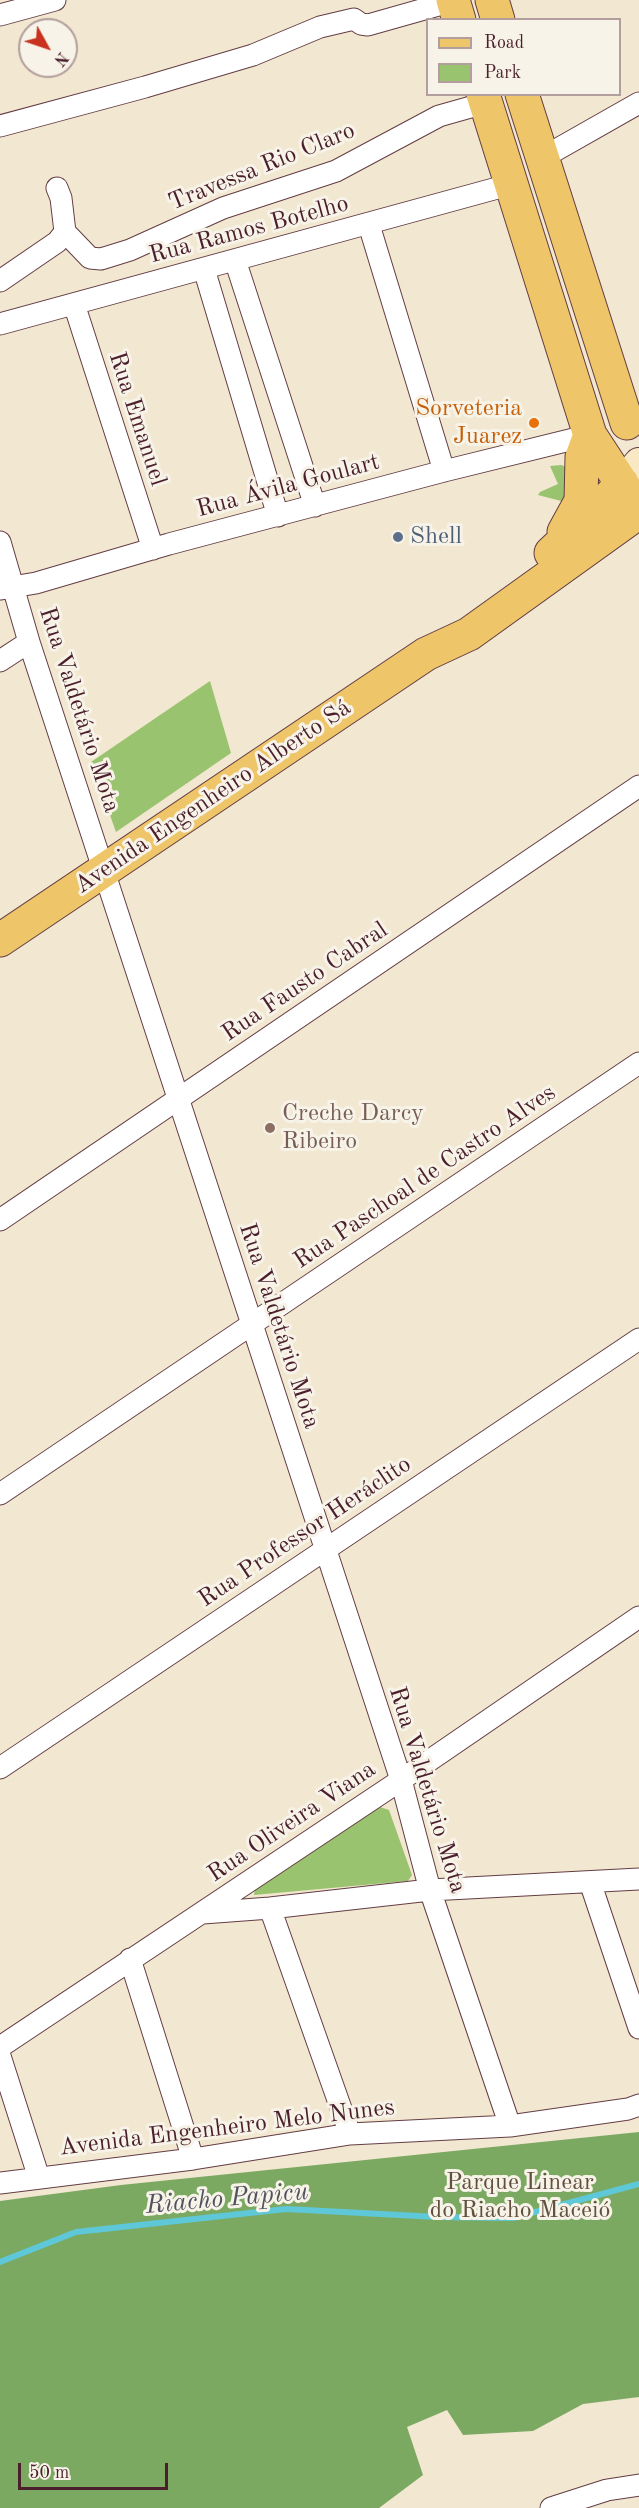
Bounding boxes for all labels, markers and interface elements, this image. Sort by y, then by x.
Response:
north arrow [18,18,78,78]
legend [426,18,621,96]
text: Road [484,34,524,52]
text: N [50,48,70,68]
text: Park [484,64,521,82]
street label: Travessa Rio Claro [165,116,359,218]
street label: Rua Ramos Botelho [146,190,352,270]
street label: Rua Emanuel [102,348,172,490]
place label: Sorveteria Juarez [415,395,522,451]
marker: Sorveteria Juarez [527,416,541,430]
street label: Rua Ávila Goulart [193,448,383,524]
place label: Shell [410,523,462,551]
marker: Shell [391,530,405,544]
street label: Rua Valdetário Mota [32,604,126,816]
street label: Avenida Engenheiro Alberto Sá [69,694,357,900]
street label: Rua Fausto Cabral [217,916,393,1048]
street label: Rua Paschoal de Castro Alves [288,1078,562,1276]
place label: Creche Darcy Ribeiro [282,1100,424,1156]
marker: Creche Darcy Ribeiro [263,1121,277,1135]
street label: Rua Valdetário Mota [232,1220,326,1432]
street label: Rua Professor Heráclito [193,1450,417,1614]
street label: Rua Valdetário Mota [382,1683,472,1897]
street label: Rua Oliveira Viana [203,1755,381,1889]
street label: Avenida Engenheiro Melo Nunes [58,2093,396,2163]
park label: Parque Linear do Riacho Maceió [430,2169,610,2225]
water label: Riacho Papicu [144,2176,310,2222]
scale bar [21,2451,171,2489]
text: 50 m [29,2464,69,2482]

